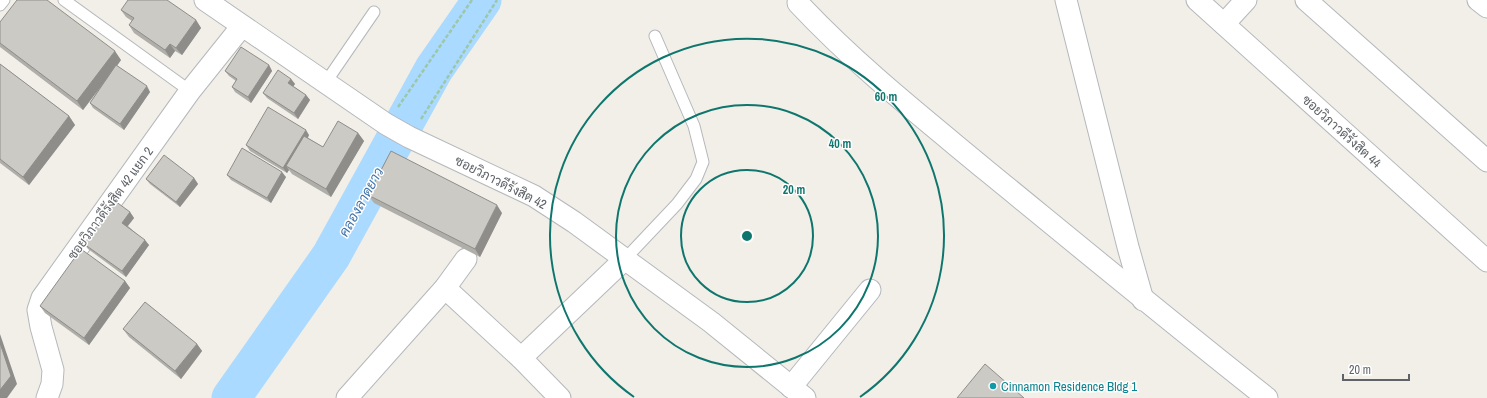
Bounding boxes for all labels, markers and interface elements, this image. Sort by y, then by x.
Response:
text: 60 m [875,89,897,105]
street label: ซอยวิภาวดีรังสิต 44 [1299,91,1386,171]
text: 40 m [829,136,851,152]
street label: ซอยวิภาวดีรังสิต 42 แยก 2 [63,143,157,263]
street label: ซอยวิภาวดีรังสิต 42 [452,151,550,213]
water label: คลองลาดยาว [335,164,387,240]
text: 20 m [783,182,805,198]
centre of rings [740,229,754,243]
scale bar [1343,356,1409,382]
text: 20 m [1349,362,1371,378]
place label: Cinnamon Residence Bldg 1 [1001,378,1137,395]
marker: Cinnamon Residence Bldg 1 [988,381,998,391]

